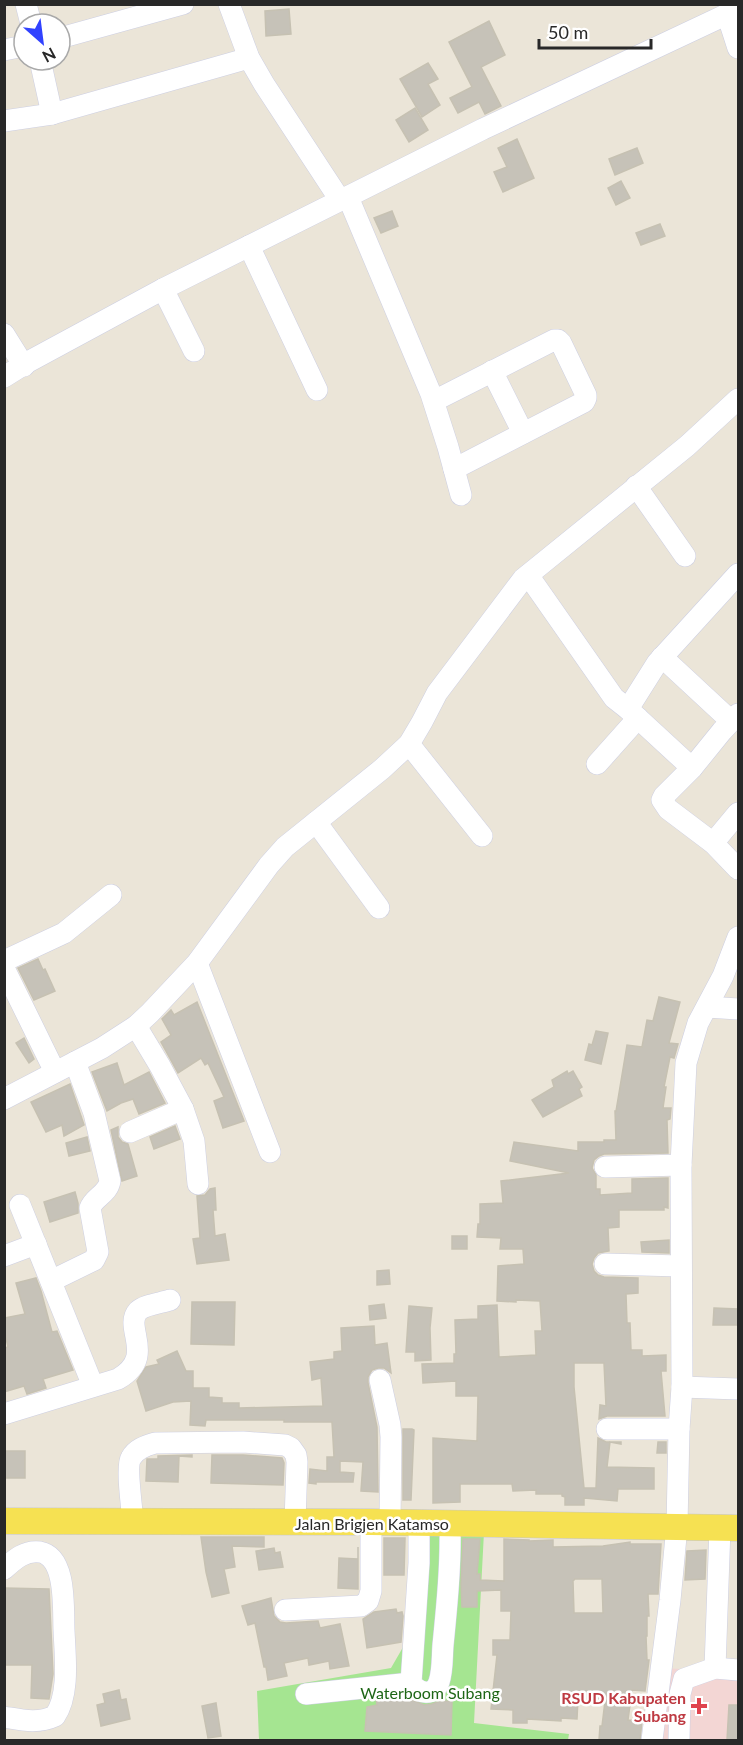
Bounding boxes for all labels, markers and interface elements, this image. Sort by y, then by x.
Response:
north arrow [12,12,72,72]
scale bar [539,12,652,50]
text: 50 m [548,21,588,43]
text: N [39,44,59,67]
street label: Jalan Brigjen Katamso [295,1514,449,1533]
park label: Waterboom Subang [360,1683,500,1702]
place label: RSUD Kabupaten Subang [561,1688,687,1725]
marker: RSUD Kabupaten Subang [690,1697,708,1715]

